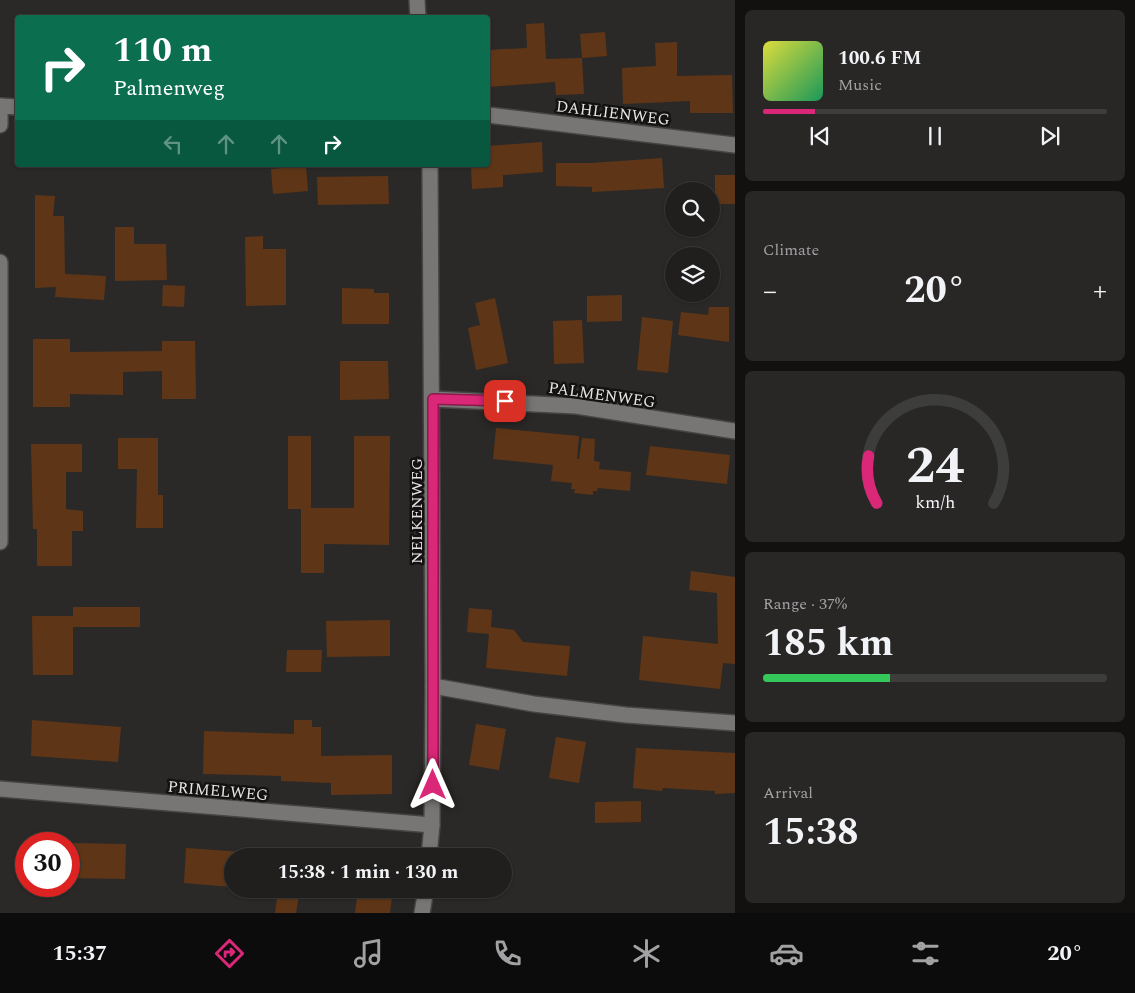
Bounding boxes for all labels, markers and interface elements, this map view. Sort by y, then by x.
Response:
text: 110 m [113,24,212,77]
icon: right [30,35,95,100]
text: 100.6 FM [838,44,921,73]
text: Palmenweg [113,72,225,105]
text: Music [838,73,882,97]
street label: DAHLIENWEG [555,94,671,132]
icon: previous [806,122,834,150]
icon: pause [921,122,949,150]
icon: next [1036,122,1064,150]
icon: left [159,130,187,158]
icon: ahead [212,130,240,158]
icon: ahead [265,130,293,158]
icon: right [318,130,346,158]
map controls [665,182,720,302]
button: search [665,182,720,237]
text: Climate [763,238,819,262]
button: layers [665,247,720,302]
text: 20° [904,262,966,320]
text: − [763,270,777,313]
text: + [1093,270,1107,313]
street label: PALMENWEG [547,376,657,414]
pin [484,380,526,422]
icon: arrive [491,387,519,415]
text: 24 [906,427,964,506]
street label: NELKENWEG [405,458,429,564]
text: km/h [915,489,955,516]
text: Range · 37% [763,592,847,616]
text: 185 km [763,615,894,673]
position arrow [406,758,458,810]
street label: PRIMELWEG [167,775,269,807]
text: Arrival [763,781,813,805]
text: 15:38 [763,804,858,862]
speed limit sign: 30 [15,832,80,897]
text: 15:38 · 1 min · 130 m [278,858,458,887]
icon: directions [212,936,247,971]
icon: music [351,936,386,971]
icon: phone [490,936,525,971]
icon: climate [629,936,664,971]
icon: car [769,936,804,971]
icon: filters [908,936,943,971]
text: 15:37 [52,937,107,970]
text: 20° [1047,937,1083,970]

